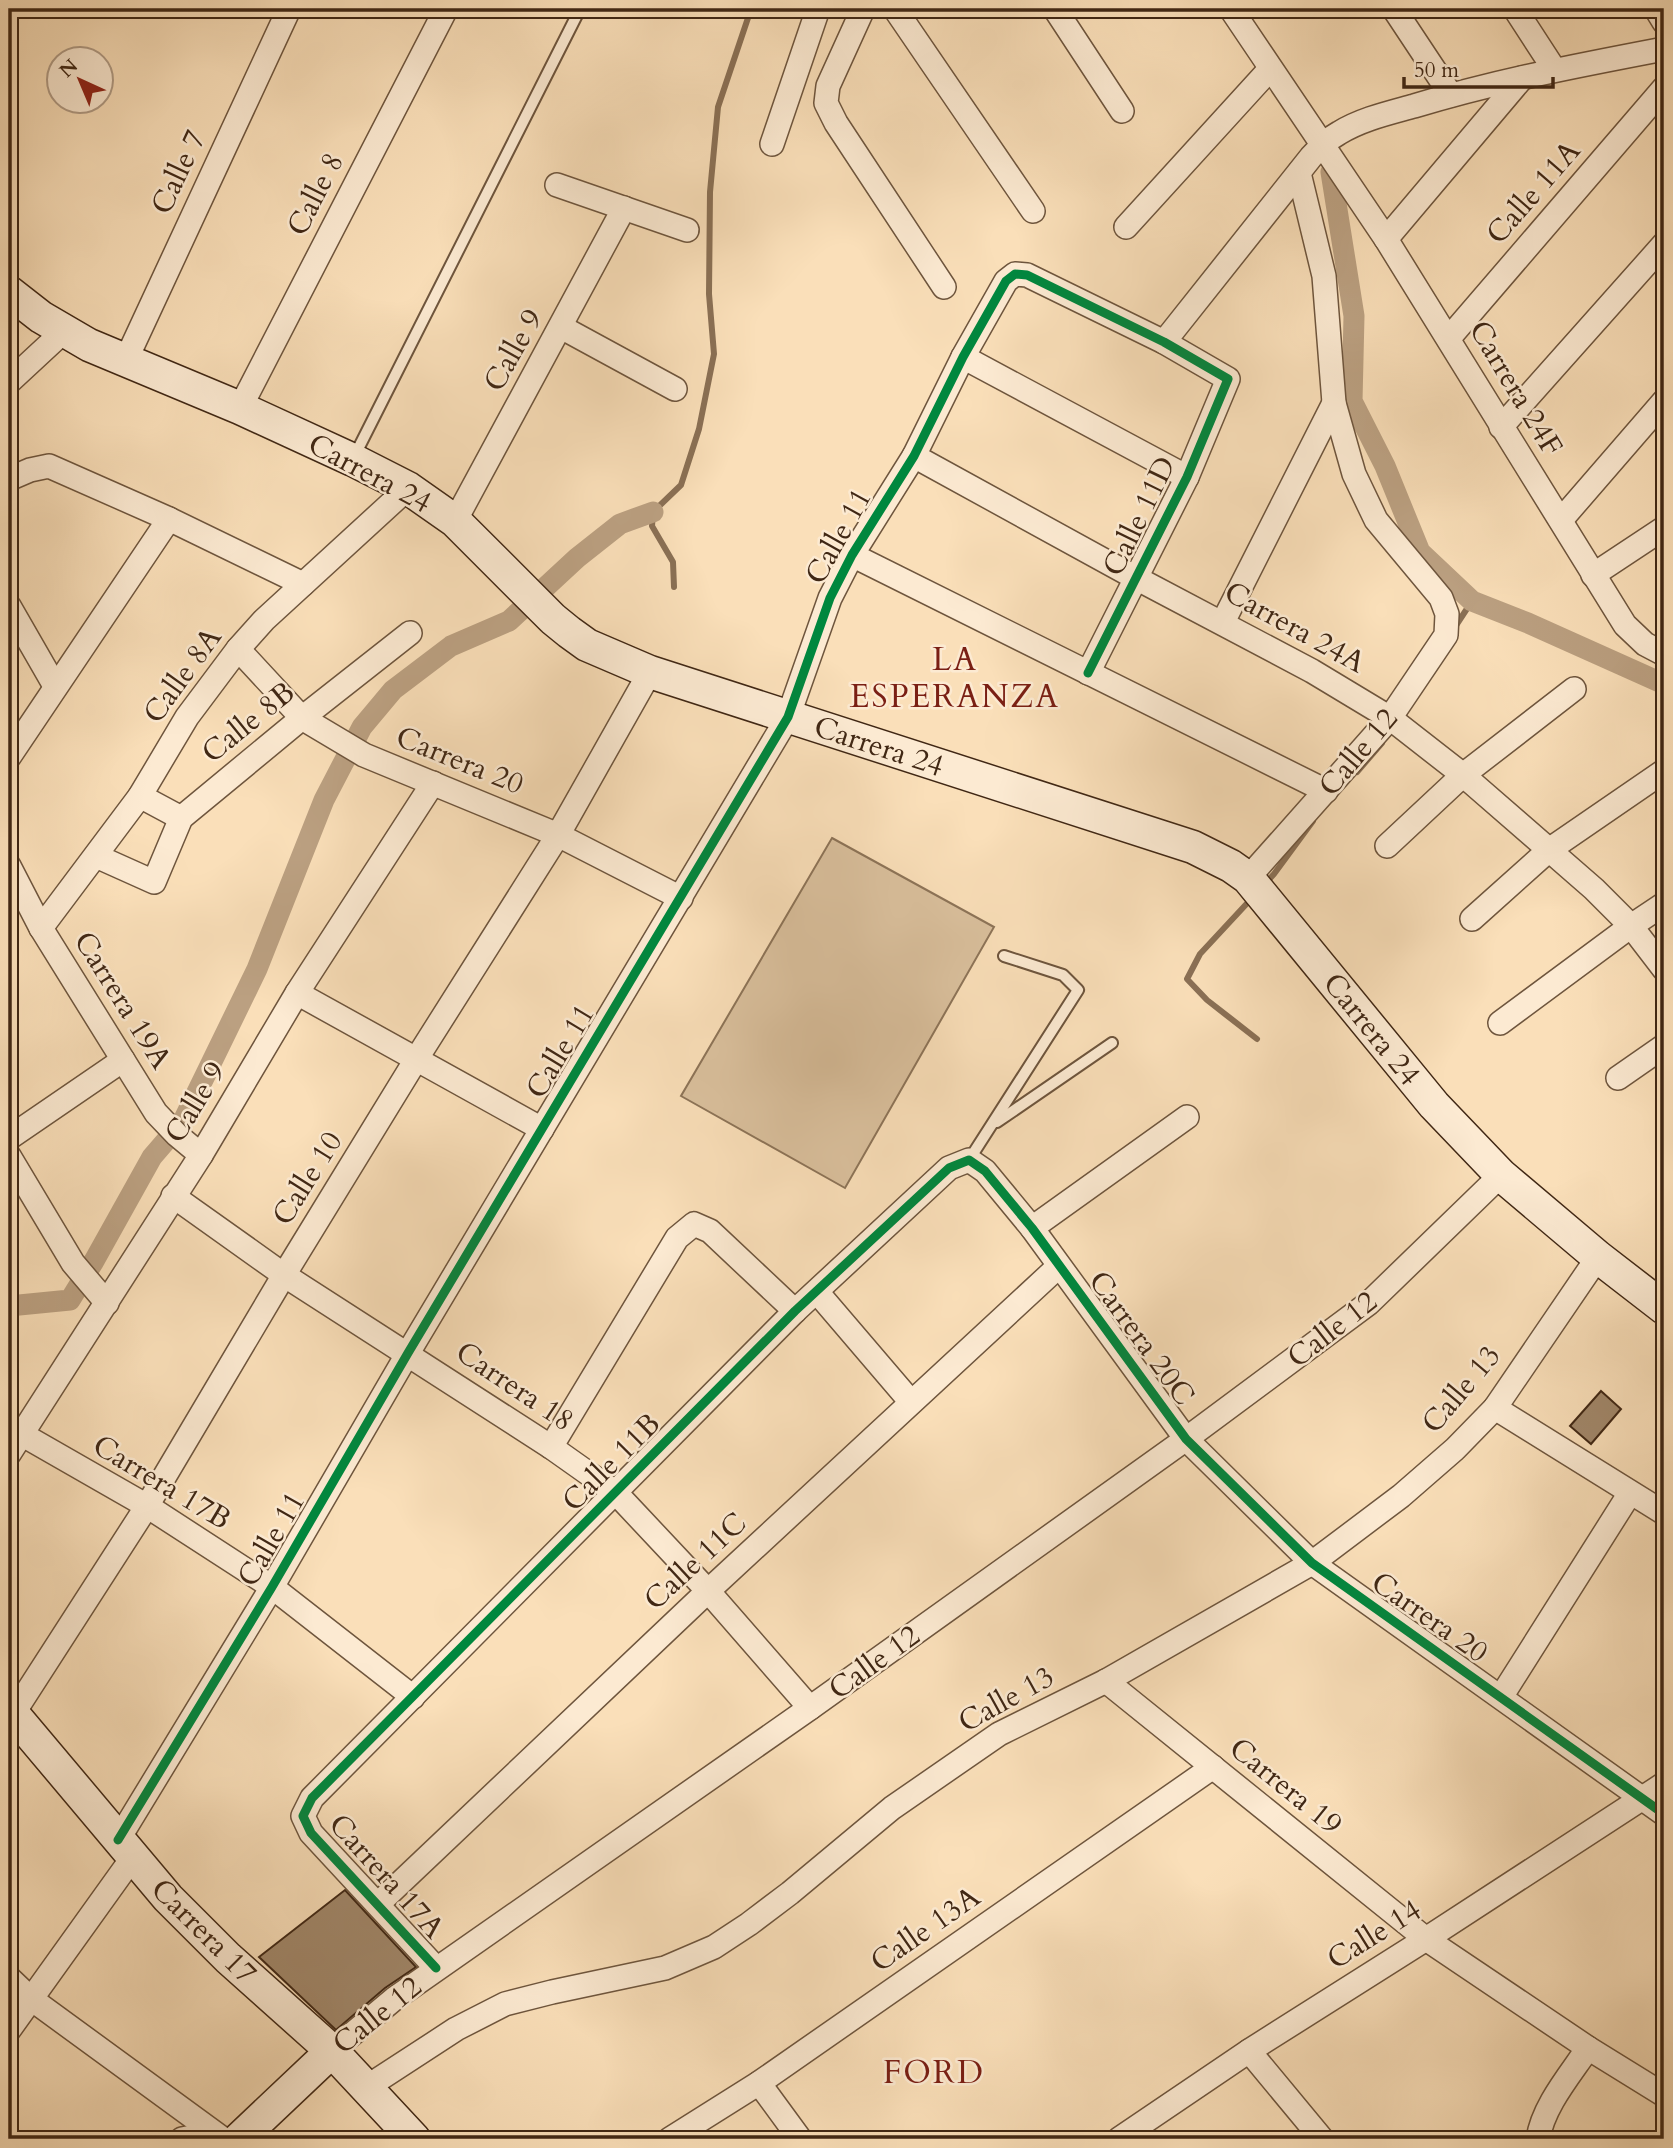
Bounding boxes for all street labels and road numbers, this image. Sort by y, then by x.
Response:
street label: Calle 7 [141,124,216,221]
street label: Calle 11A [1477,131,1590,253]
street label: Calle 8 [277,146,354,243]
street label: Calle 9 [474,302,553,399]
street label: Carrera 24F [1459,313,1572,464]
street label: Carrera 24 [301,424,439,523]
street label: Calle 11D [1093,450,1186,583]
street label: Calle 11 [795,481,881,591]
street label: Carrera 24A [1217,572,1373,683]
street label: Calle 8A [134,618,232,732]
street label: Calle 8B [193,672,303,772]
street label: Calle 12 [1309,699,1407,805]
street label: Carrera 24 [809,706,949,787]
street label: Carrera 20 [390,716,530,805]
street label: Carrera 19A [64,923,181,1078]
street label: Carrera 24 [1313,964,1430,1094]
street label: Calle 11 [516,996,605,1106]
street label: Calle 9 [155,1054,236,1151]
street label: Calle 10 [263,1123,352,1233]
street label: Carrera 20C [1079,1263,1204,1414]
street label: Calle 12 [1279,1281,1386,1377]
street label: Carrera 18 [448,1332,582,1441]
street label: Calle 13 [1412,1336,1510,1442]
street label: Calle 11B [553,1404,670,1521]
street label: Carrera 17B [85,1425,239,1540]
street label: Calle 11 [228,1484,315,1594]
street label: Calle 11C [635,1503,756,1620]
street label: Carrera 20 [1363,1562,1496,1673]
street label: Calle 12 [820,1615,928,1709]
street label: Calle 13 [951,1656,1061,1742]
street label: Carrera 19 [1221,1728,1351,1845]
street label: Carrera 17A [319,1805,454,1948]
street label: Carrera 17 [142,1869,266,1993]
street label: Calle 13A [862,1876,989,1982]
street label: Calle 14 [1319,1890,1429,1979]
street label: Calle 12 [324,1967,430,2064]

